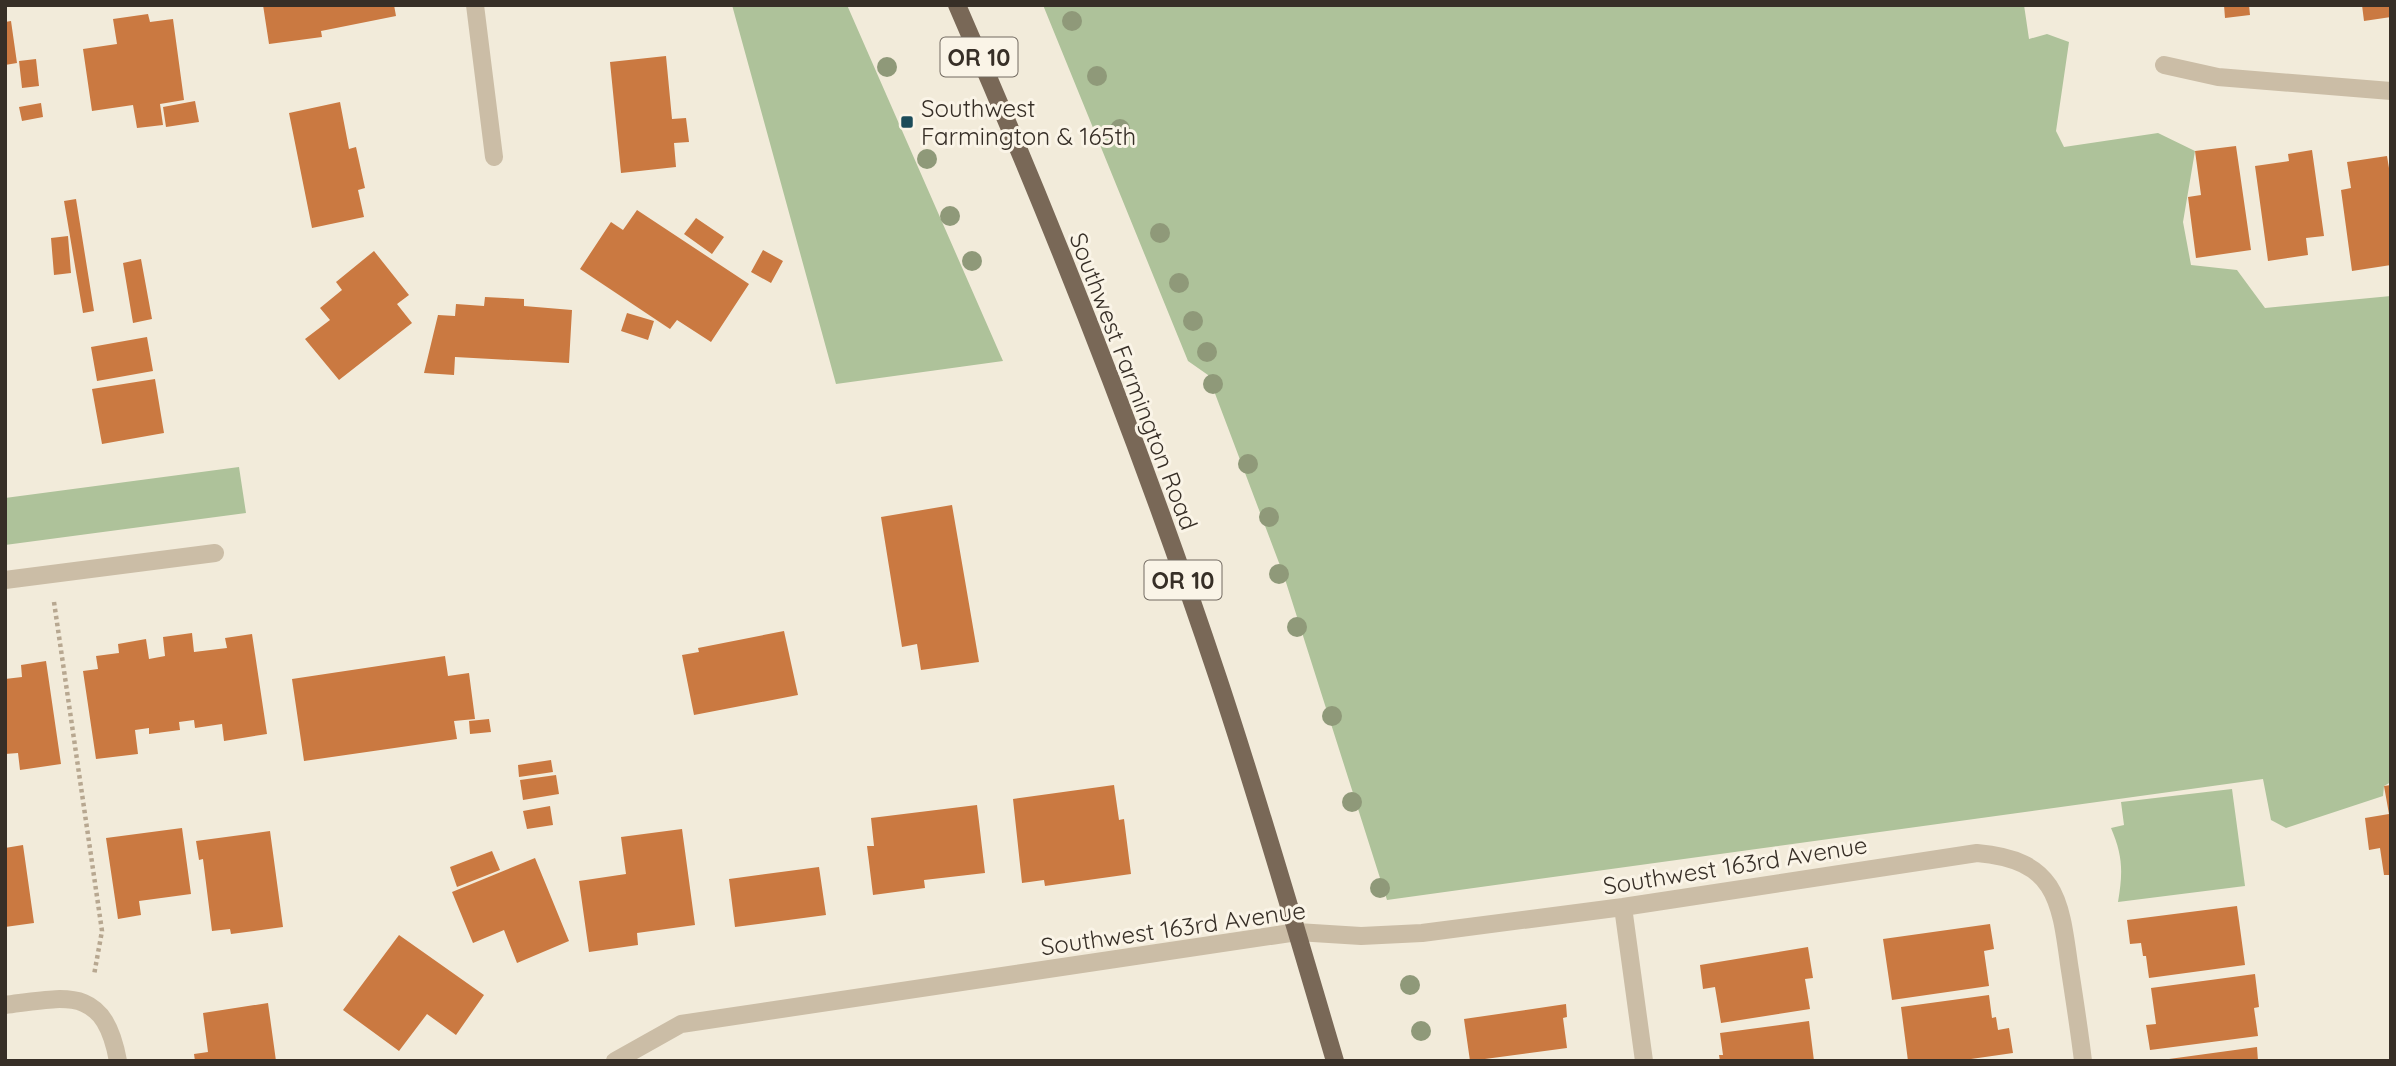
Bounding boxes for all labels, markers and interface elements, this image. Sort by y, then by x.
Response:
road number: OR 10 [940,38,1018,76]
place label: Southwest Farmington & 165th [921,93,1136,151]
marker: Southwest Farmington & 165th [899,114,915,130]
street label: Southwest Farmington Road [1063,228,1205,534]
road number: OR 10 [1144,560,1222,600]
street label: Southwest 163rd Avenue [1601,829,1869,901]
street label: Southwest 163rd Avenue [1039,895,1307,961]

